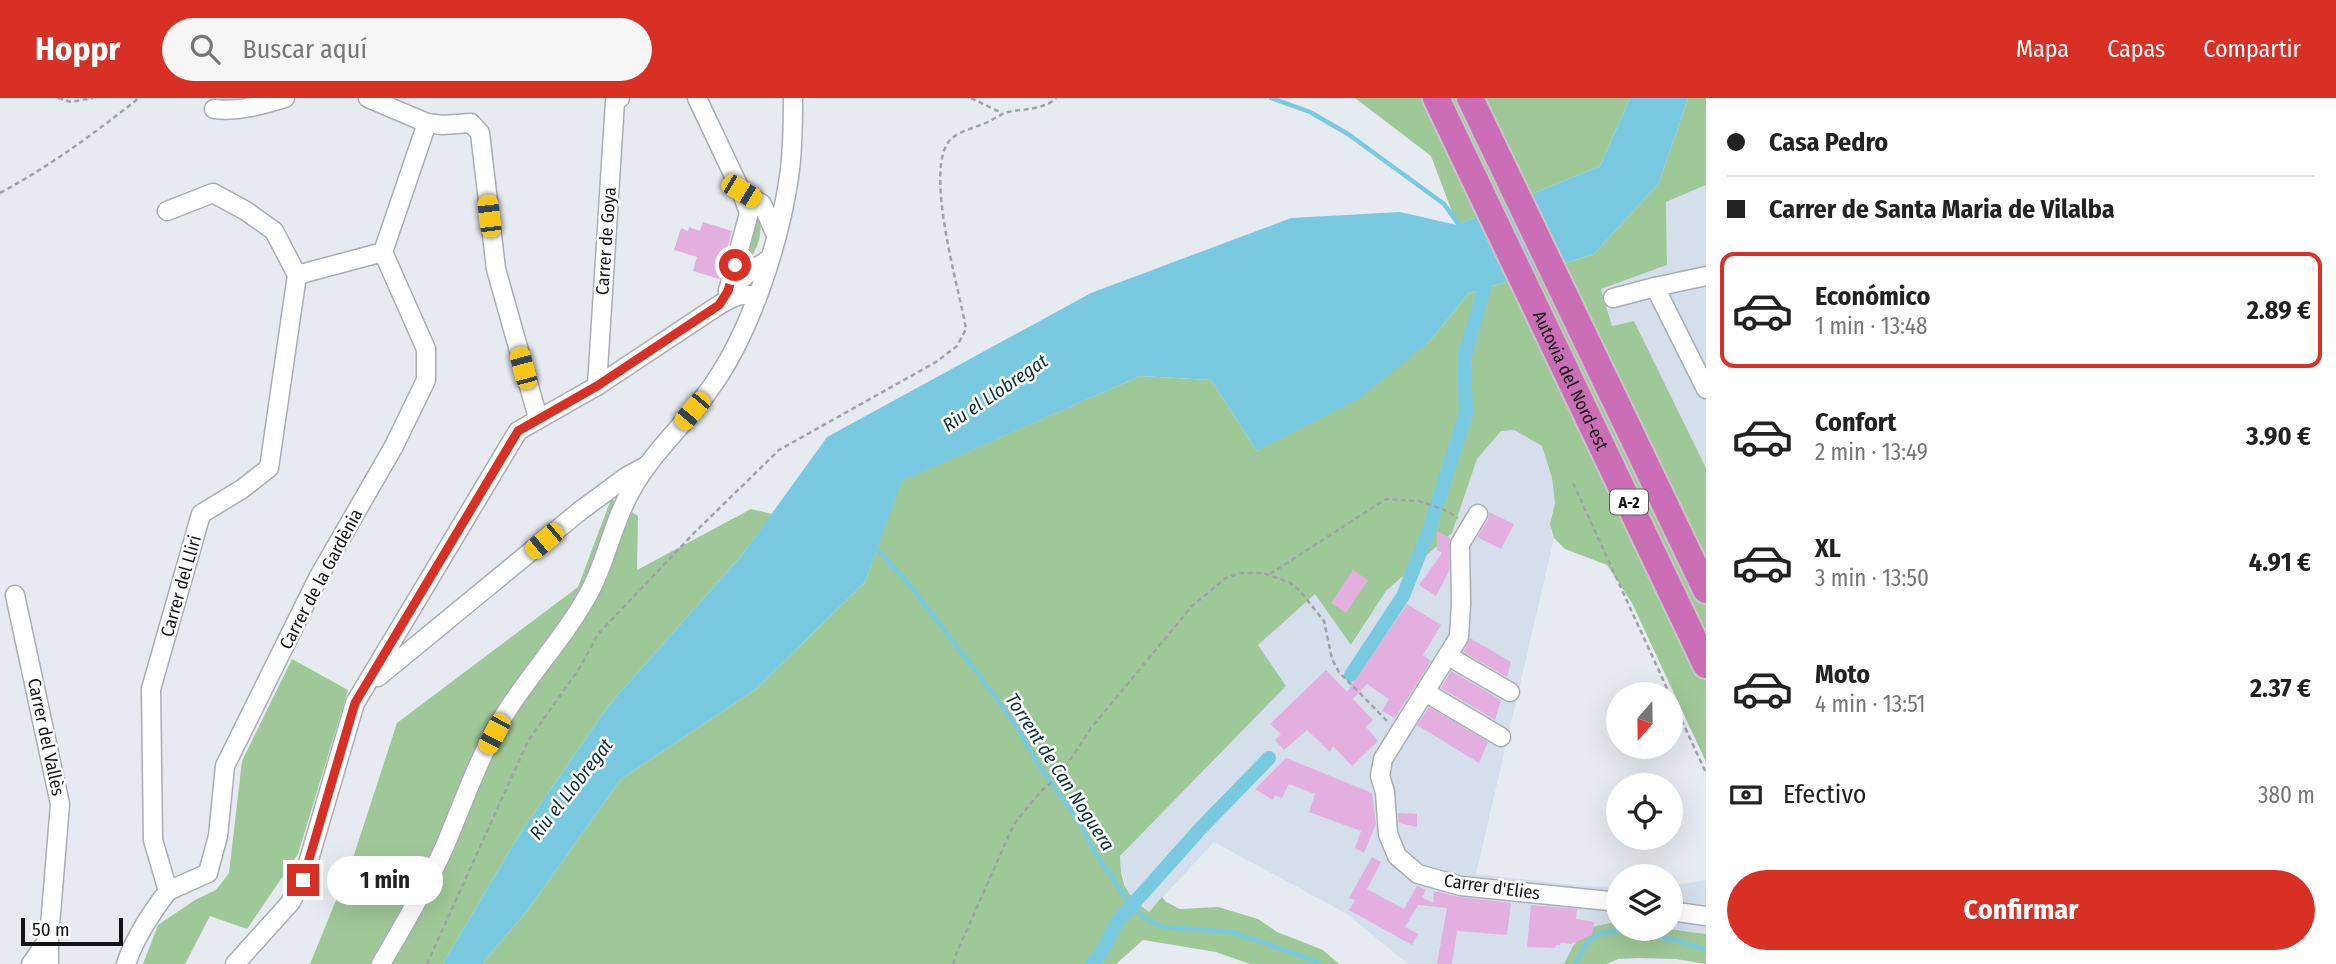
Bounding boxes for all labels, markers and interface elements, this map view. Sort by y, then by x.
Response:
search box [162,18,652,81]
text: Hoppr [35,29,120,69]
icon: search [186,30,224,68]
text: Buscar aquí [242,34,367,65]
text: Mapa [2016,35,2069,63]
text: Capas [2107,35,2165,63]
text: Compartir [2203,35,2301,63]
text: Casa Pedro [1769,127,1888,158]
car [718,171,765,211]
street label: Carrer de Goya [591,186,621,296]
car [477,194,502,238]
text: Carrer de Santa Maria de Vilalba [1769,194,2115,225]
route start [719,249,751,281]
icon: car [1731,279,1794,342]
text: Económico [1815,281,1930,312]
text: 2.89 € [2247,295,2311,326]
street label: Autovia del Nord-est [1528,307,1613,454]
text: 1 min · 13:48 [1815,312,1927,340]
car [508,345,539,391]
water label: Riu el Llobregat [938,349,1053,437]
car [671,388,714,434]
icon: car [1731,405,1794,468]
text: Confort [1815,407,1896,438]
text: 3.90 € [2246,421,2311,452]
text: 2 min · 13:49 [1815,438,1928,466]
road number: A-2 [1610,490,1648,514]
street label: Carrer de la Gardènia [275,505,367,653]
car [522,519,567,563]
icon: car [1731,531,1794,594]
street label: Carrer del Lliri [156,533,206,639]
text: XL [1815,533,1841,564]
text: 4.91 € [2249,547,2311,578]
text: 3 min · 13:50 [1815,564,1929,592]
icon: car [1731,657,1794,720]
text: Moto [1815,659,1870,690]
text: 2.37 € [2250,673,2311,704]
street label: Carrer del Vallès [23,676,69,798]
north arrow [1606,682,1684,760]
map controls [1606,682,1683,941]
water label: Torrent de Can Noguera [1001,689,1119,855]
text: 4 min · 13:51 [1815,690,1926,718]
car [475,711,514,757]
water label: Riu el Llobregat [525,733,618,844]
button: locate [1606,773,1683,850]
icon: cash [1727,776,1765,814]
text: Efectivo [1783,779,1867,810]
text: 380 m [2258,781,2315,809]
callout: 1 min [328,856,443,904]
route end [287,864,319,896]
button: layers [1606,864,1683,941]
text: 1 min [360,866,410,894]
street label: Carrer d'Elies [1443,869,1542,905]
button: Confirmar [1727,870,2315,950]
scale bar [21,915,122,947]
text: 50 m [32,918,70,941]

